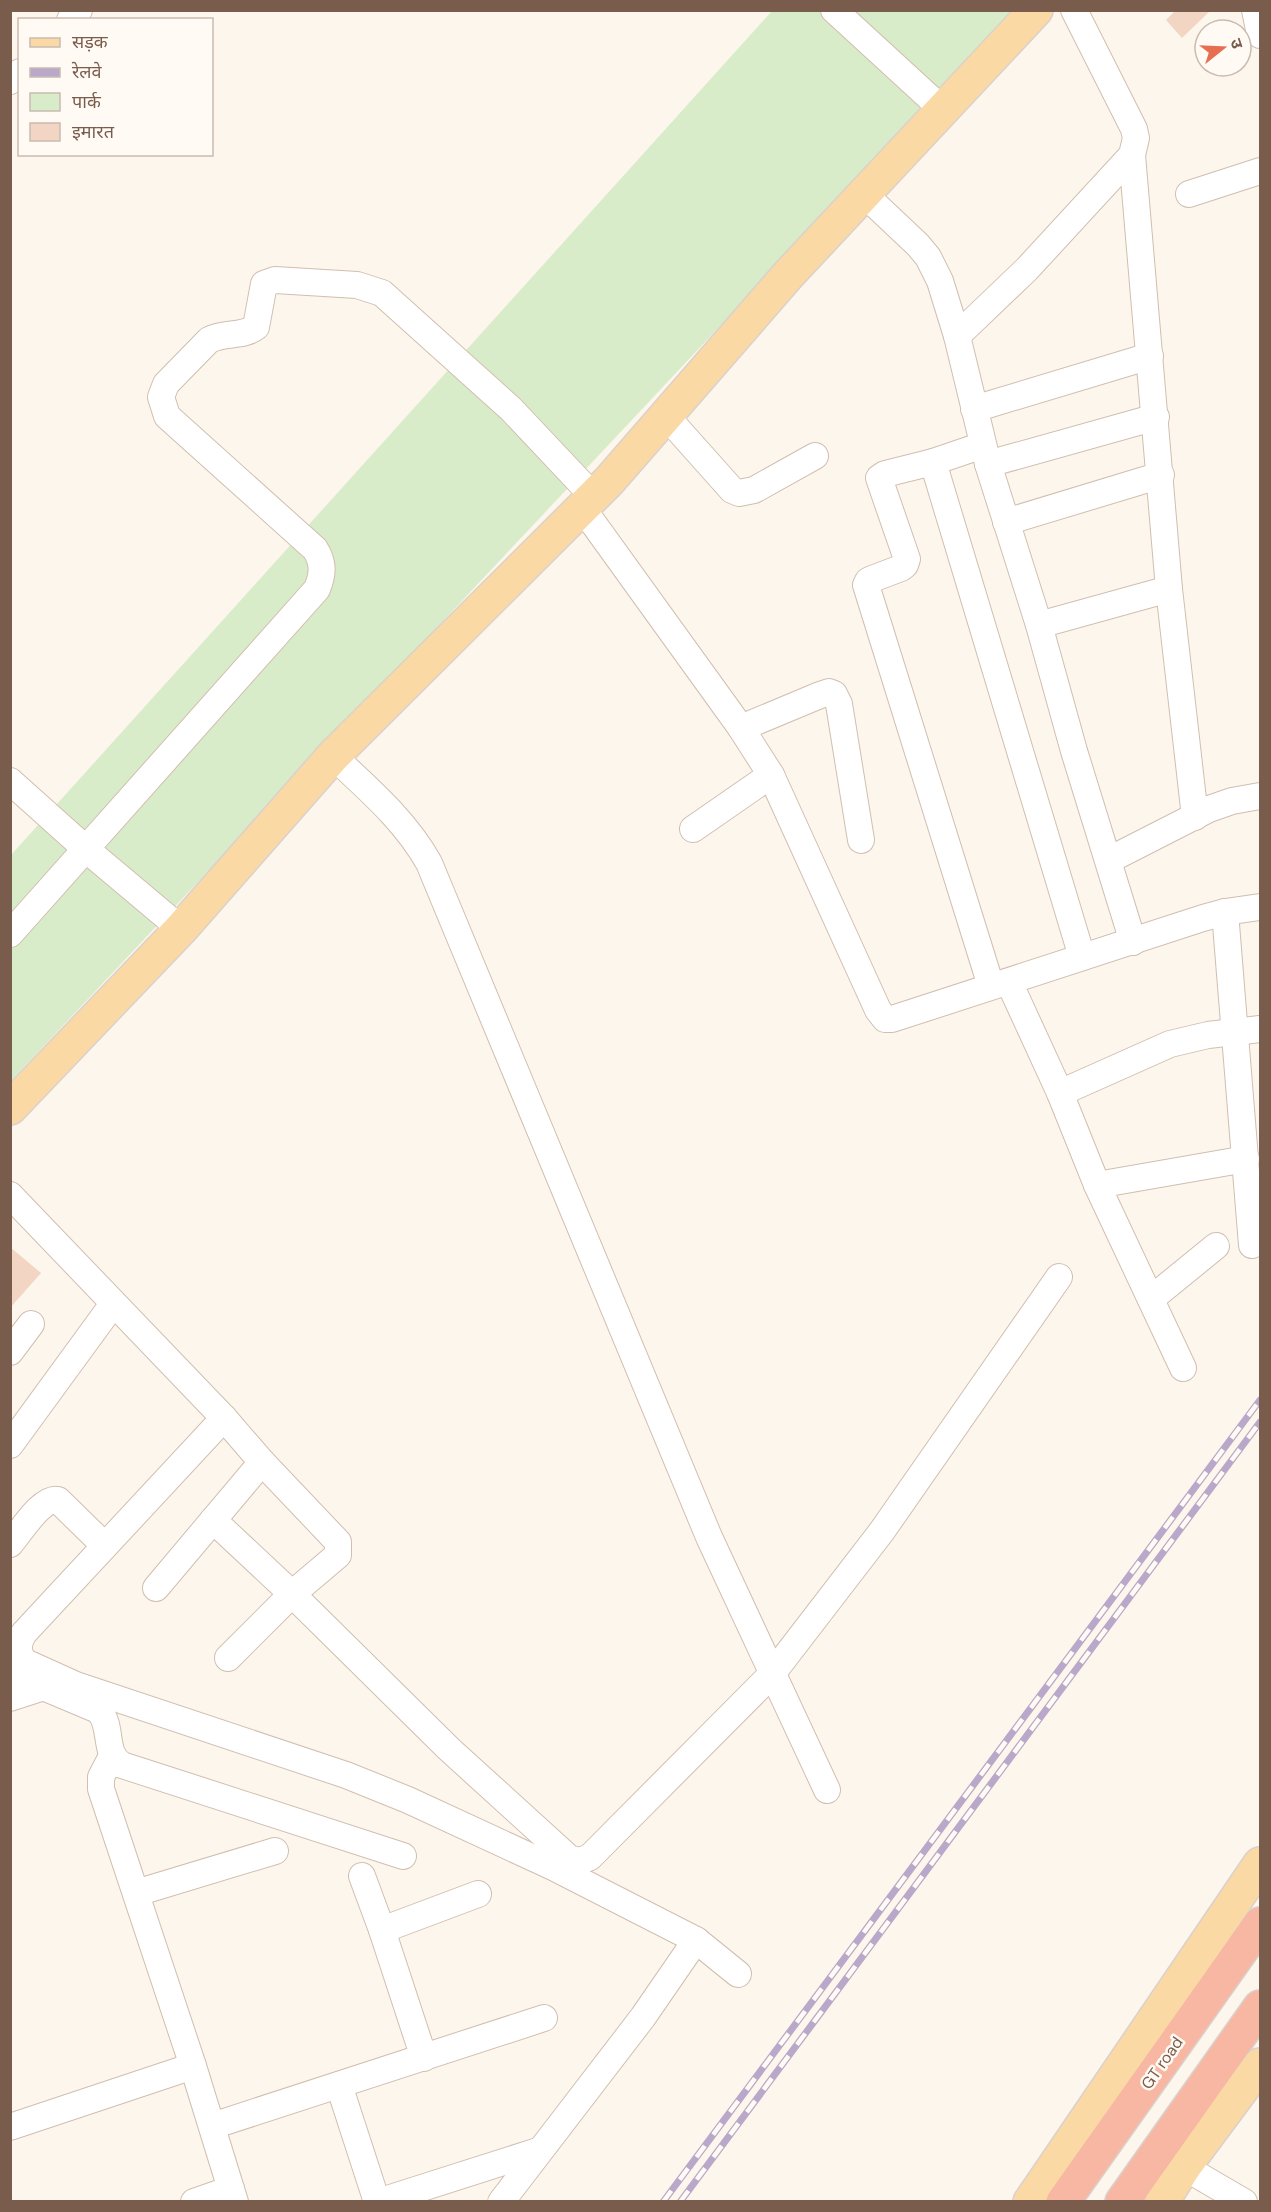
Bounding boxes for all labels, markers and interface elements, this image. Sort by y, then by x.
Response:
legend [18,18,213,156]
north arrow [1193,18,1253,78]
text: सड़क [72,30,109,54]
text: उ [1225,36,1248,52]
text: रेलवे [71,60,103,84]
text: पार्क [72,90,102,114]
text: इमारत [72,120,115,144]
street label: GT road [1136,2033,1188,2093]

